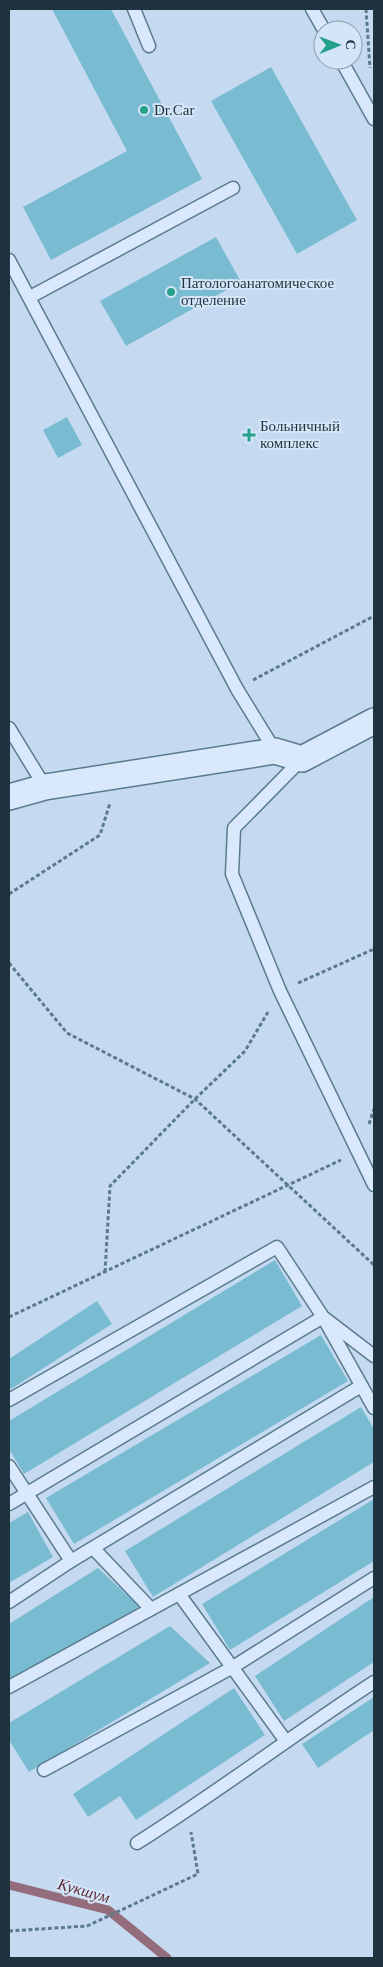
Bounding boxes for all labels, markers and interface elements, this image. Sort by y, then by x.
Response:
north arrow [313,20,363,70]
text: С [343,40,358,50]
place label: Dr.Car [154,102,194,118]
marker: Dr.Car [138,104,150,116]
place label: Патологоанатомическое отделение [181,275,335,308]
marker: Патологоанатомическое отделение [165,286,177,298]
place label: Больничный комплекс [260,418,340,451]
marker: Больничный комплекс [242,428,256,442]
water label: Кукшум [55,1875,112,1907]

